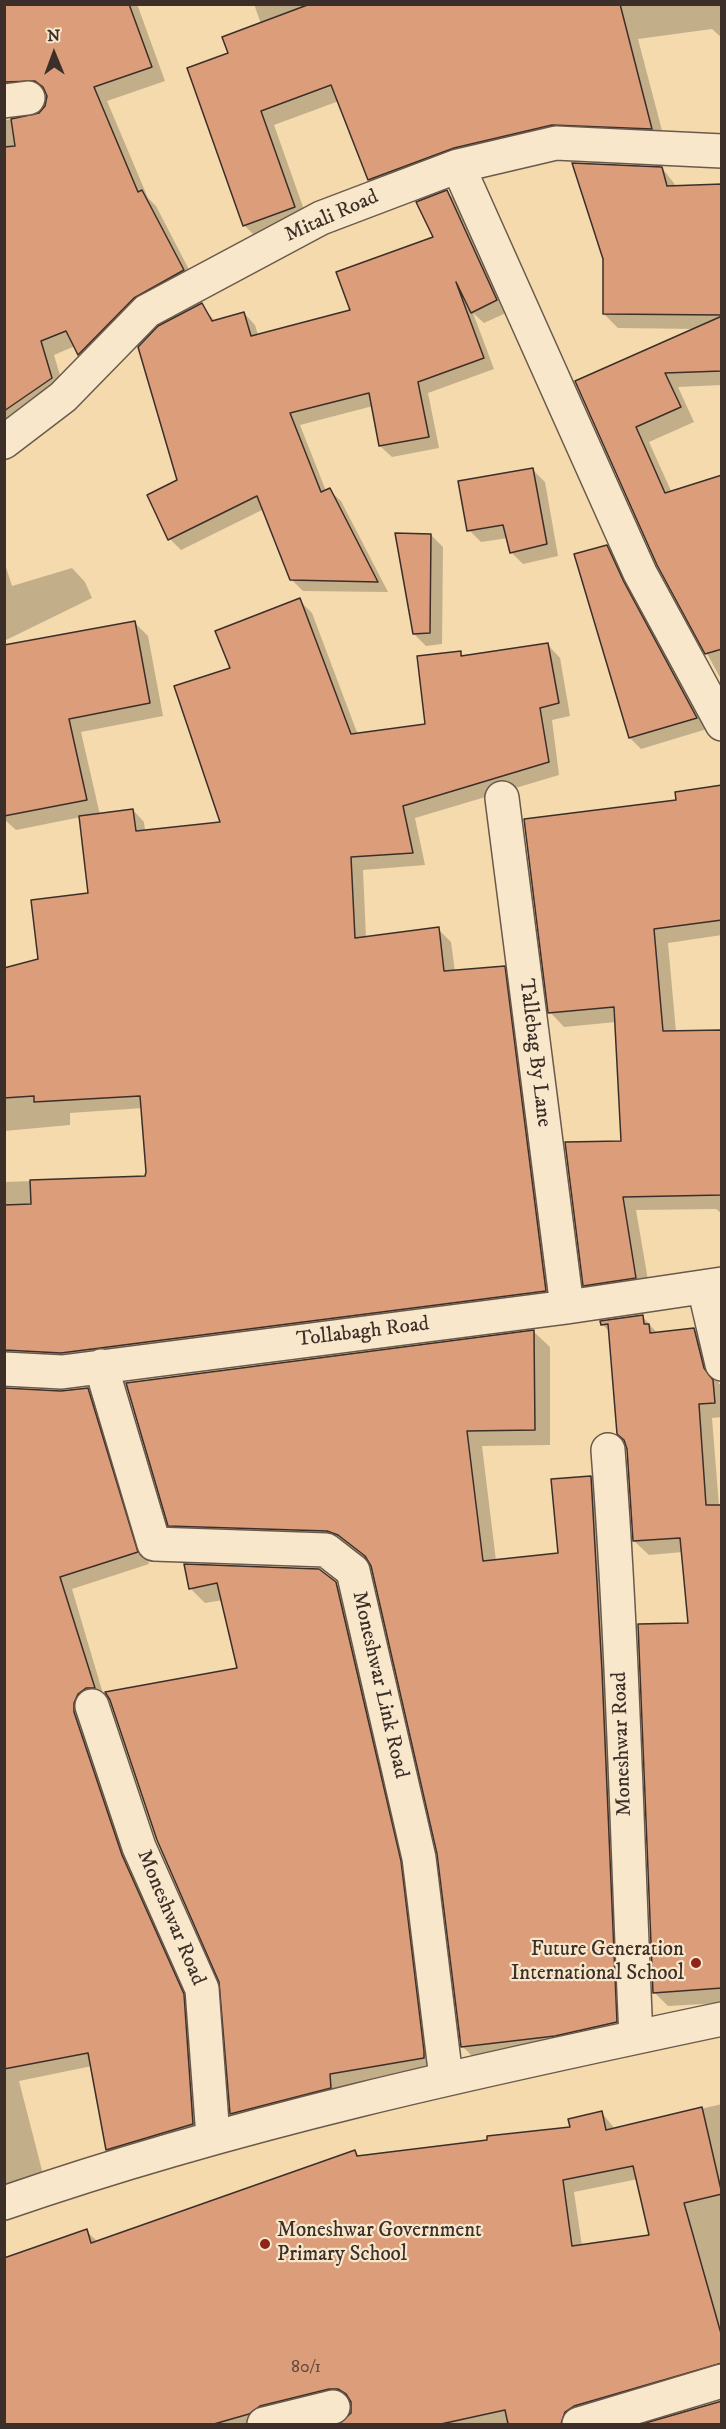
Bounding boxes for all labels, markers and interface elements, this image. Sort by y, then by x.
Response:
north arrow [24,24,84,84]
text: N [47,26,60,46]
street label: Mitali Road [281,185,383,249]
street label: Tallebag By Lane [512,977,556,1129]
street label: Tollabagh Road [295,1312,431,1354]
street label: Moneshwar Link Road [345,1589,413,1781]
street label: Moneshwar Road [608,1671,638,1817]
street label: Moneshwar Road [130,1846,210,1990]
place label: Future Generation International School [511,1938,684,1988]
marker: Future Generation International School [689,1956,703,1970]
place label: Moneshwar Government Primary School [277,2219,482,2269]
marker: Moneshwar Government Primary School [258,2237,272,2251]
house number: 80/1 [291,2357,321,2379]

